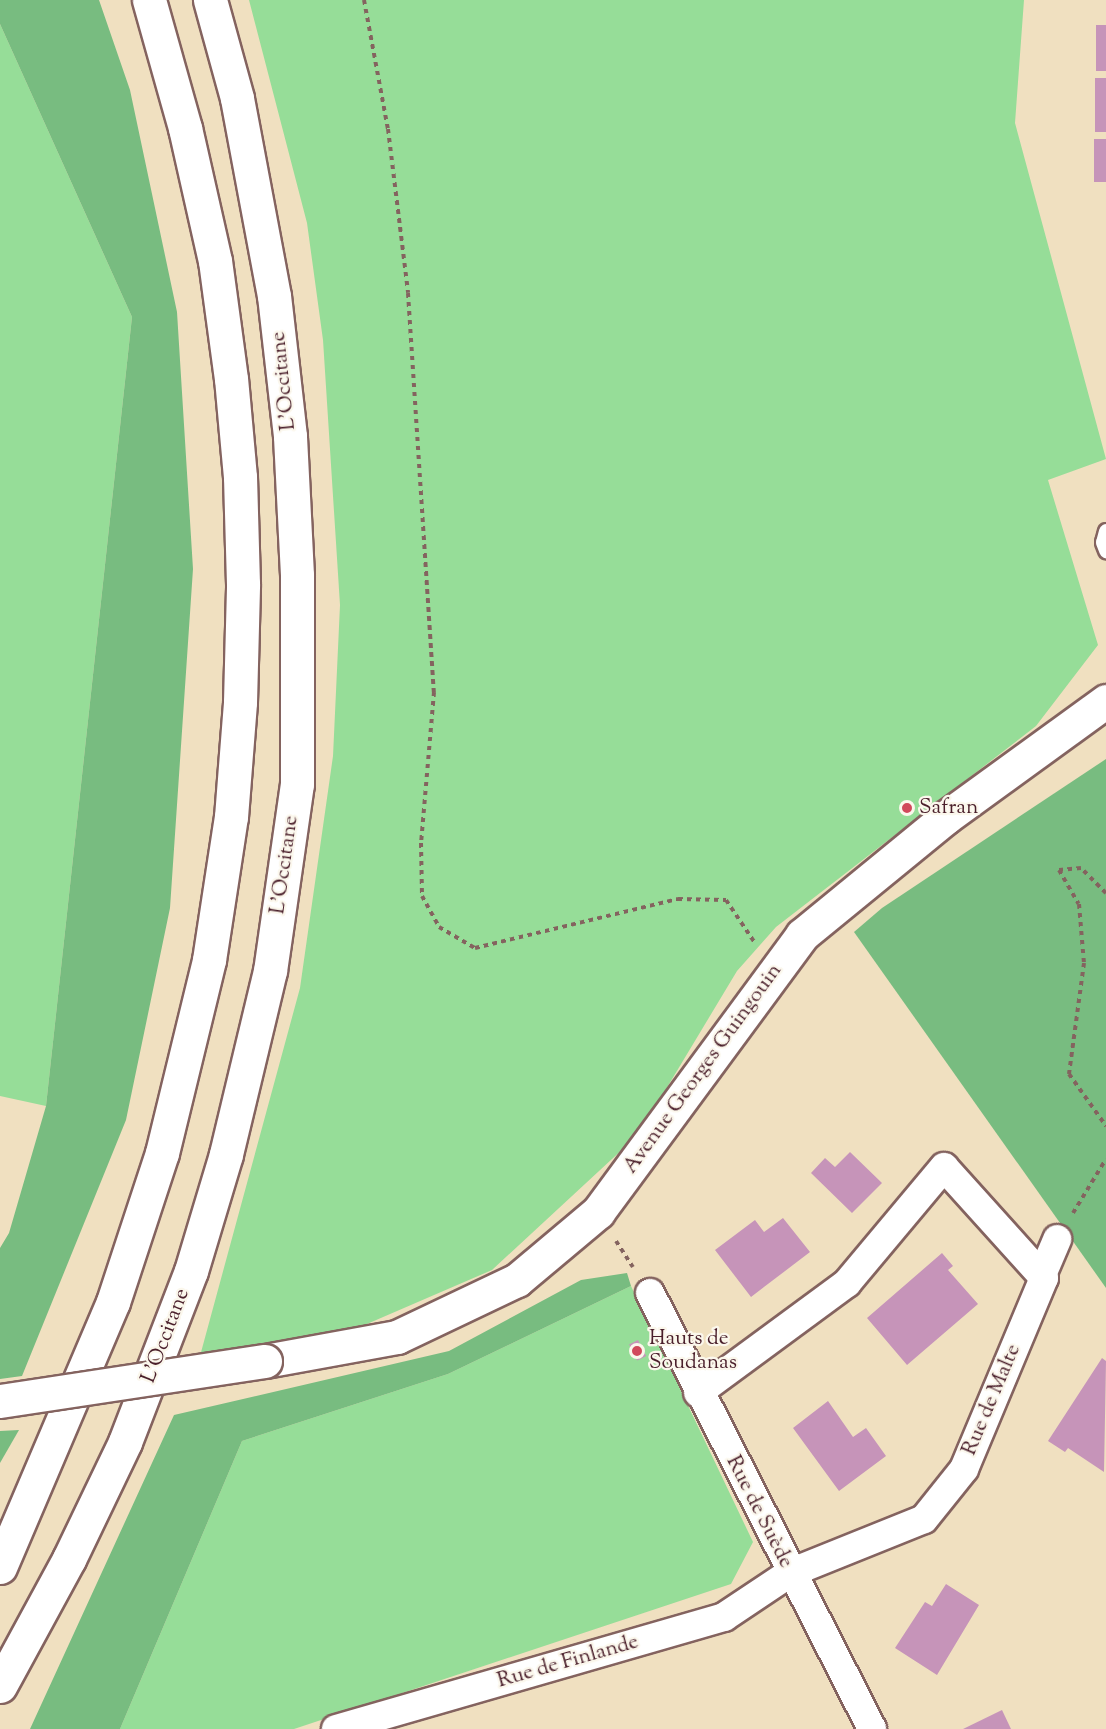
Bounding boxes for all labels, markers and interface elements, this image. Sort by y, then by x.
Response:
street label: L'Occitane [266,330,302,432]
place label: Safran [919,795,978,821]
marker: Safran [900,801,914,815]
street label: L'Occitane [266,814,304,916]
street label: Avenue Georges Guingouin [618,959,788,1179]
street label: L'Occitane [136,1285,196,1387]
place label: Hauts de Soudanas [649,1326,737,1376]
street label: Rue de Malte [957,1341,1027,1459]
marker: Hauts de Soudanas [630,1344,644,1358]
street label: Rue de Suède [720,1452,798,1572]
street label: Rue de Finlande [495,1630,641,1694]

